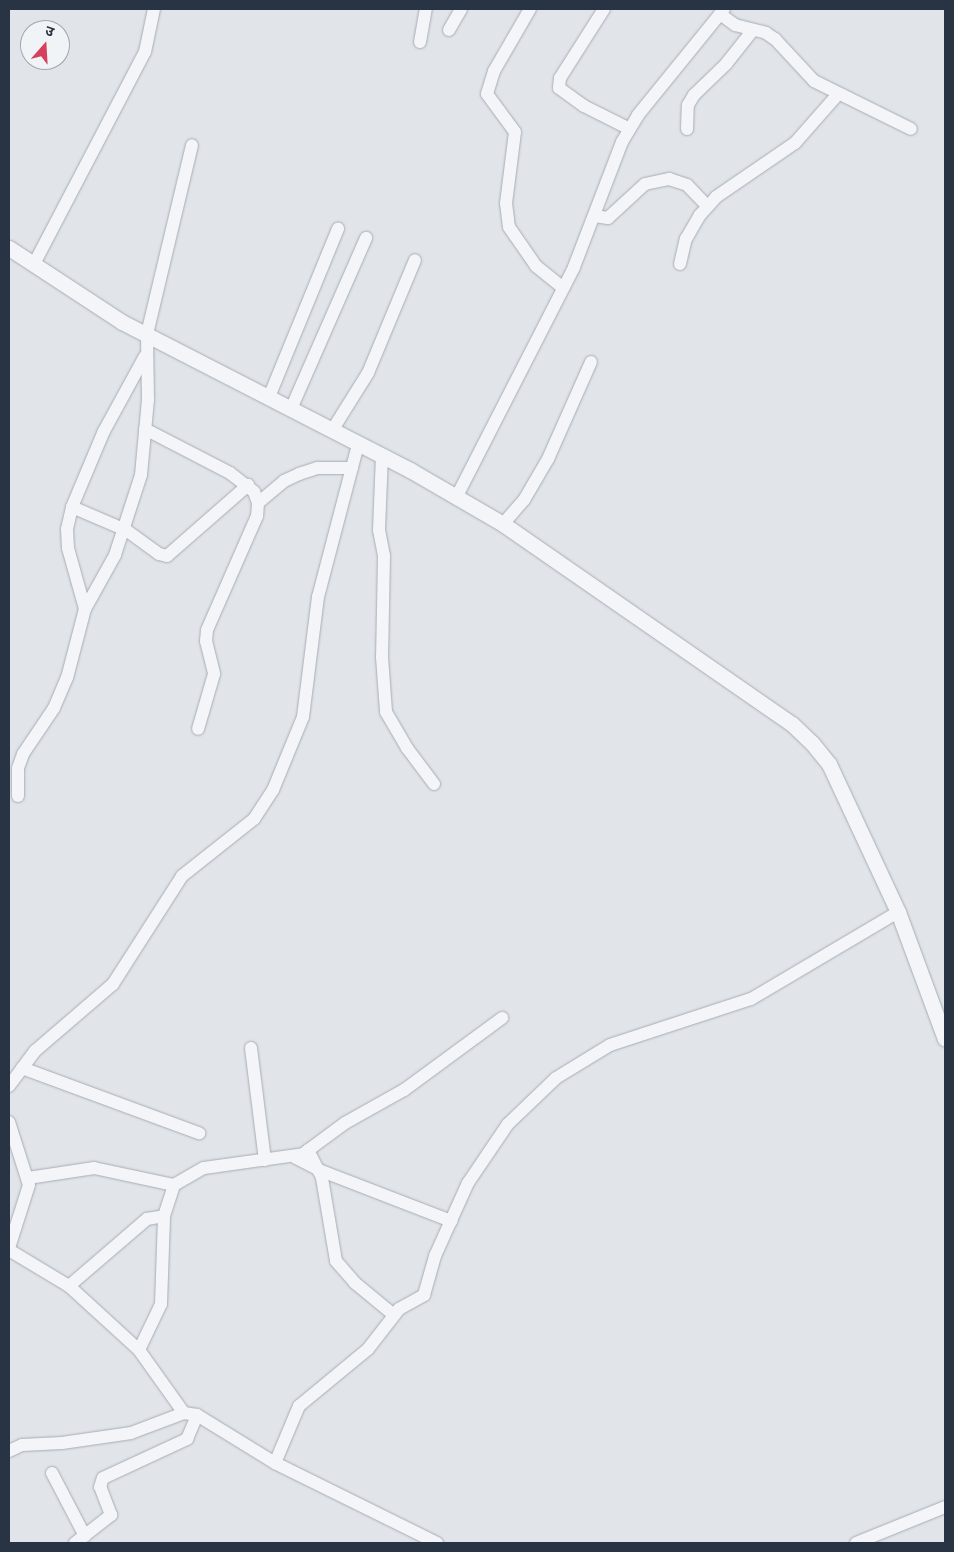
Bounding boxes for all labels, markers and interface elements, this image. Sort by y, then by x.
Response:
north arrow [20,20,70,70]
text: उ [43,22,56,41]

